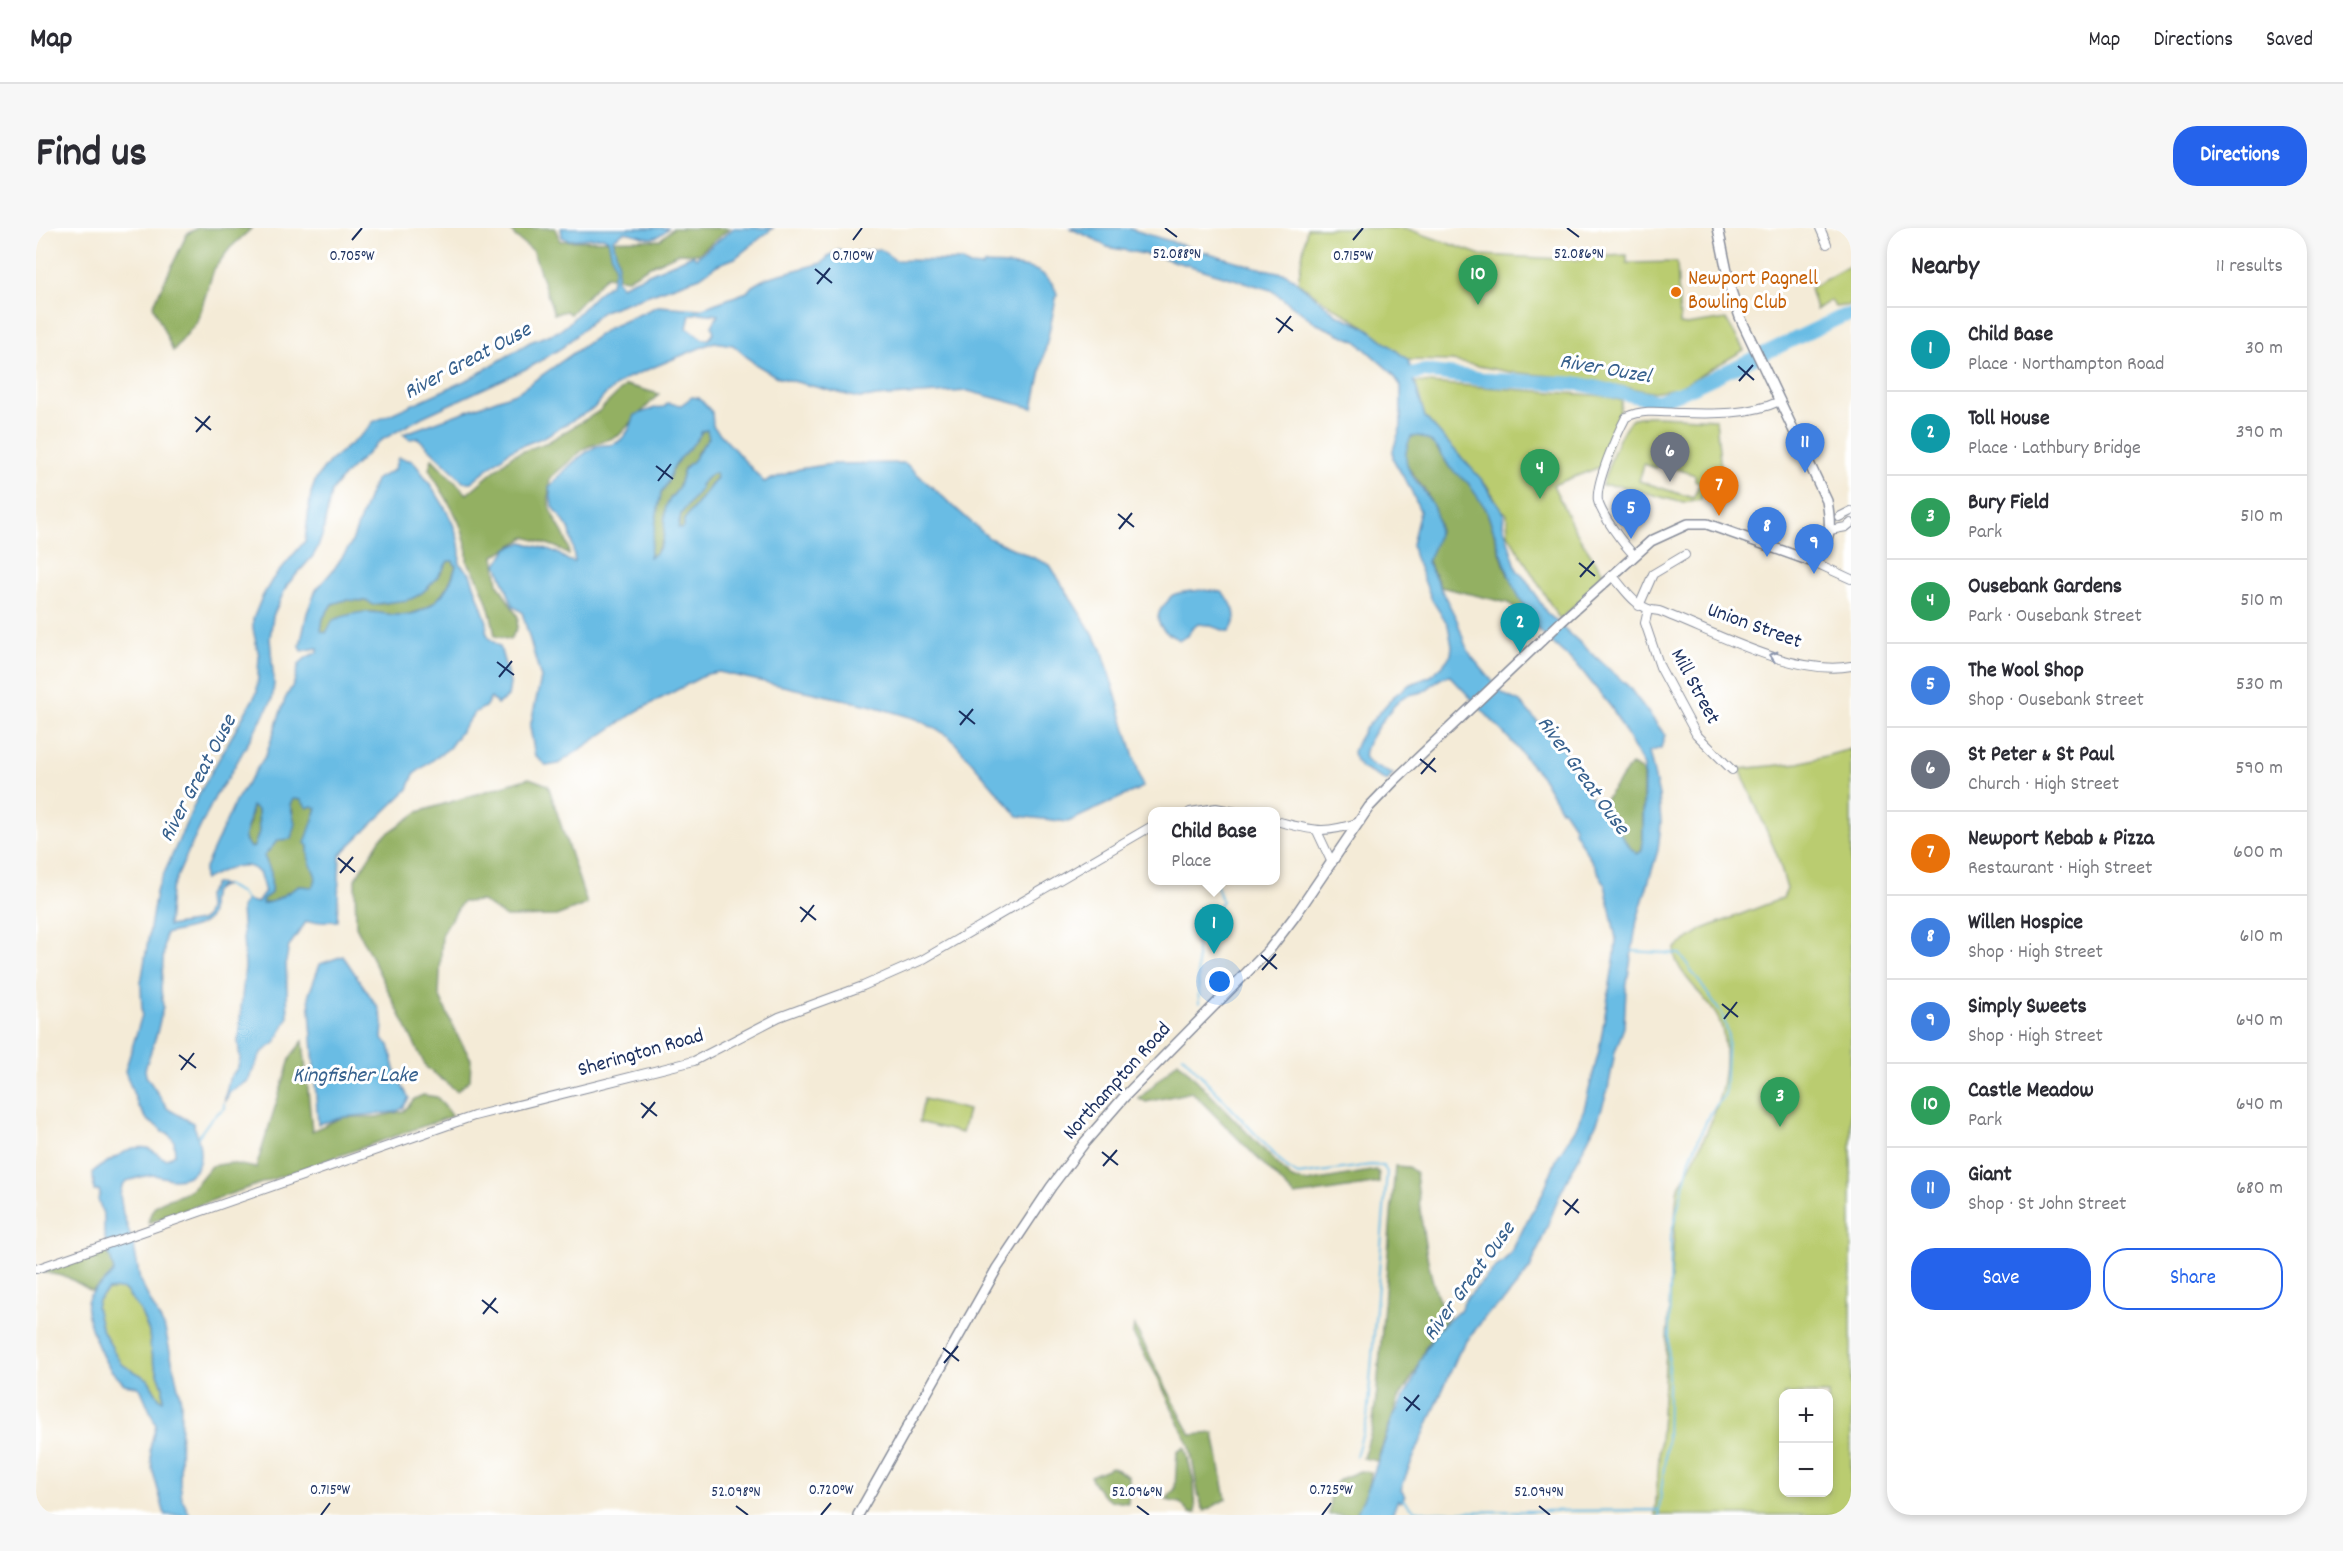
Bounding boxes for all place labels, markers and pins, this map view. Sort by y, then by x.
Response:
pin: 10 [1458,256,1498,305]
place label: Newport Pagnell Bowling Club [1688,265,1818,319]
marker: Newport Pagnell Bowling Club [1669,285,1683,299]
pin: 11 [1786,424,1824,473]
pin: 6 [1650,432,1690,482]
pin: 4 [1520,450,1560,499]
pin: 7 [1700,466,1738,516]
pin: 5 [1612,490,1650,539]
pin: 8 [1748,508,1786,557]
pin: 9 [1794,524,1834,574]
pin: 2 [1500,604,1540,653]
pin: 1 [1194,904,1234,954]
pin: 3 [1760,1078,1800,1127]

